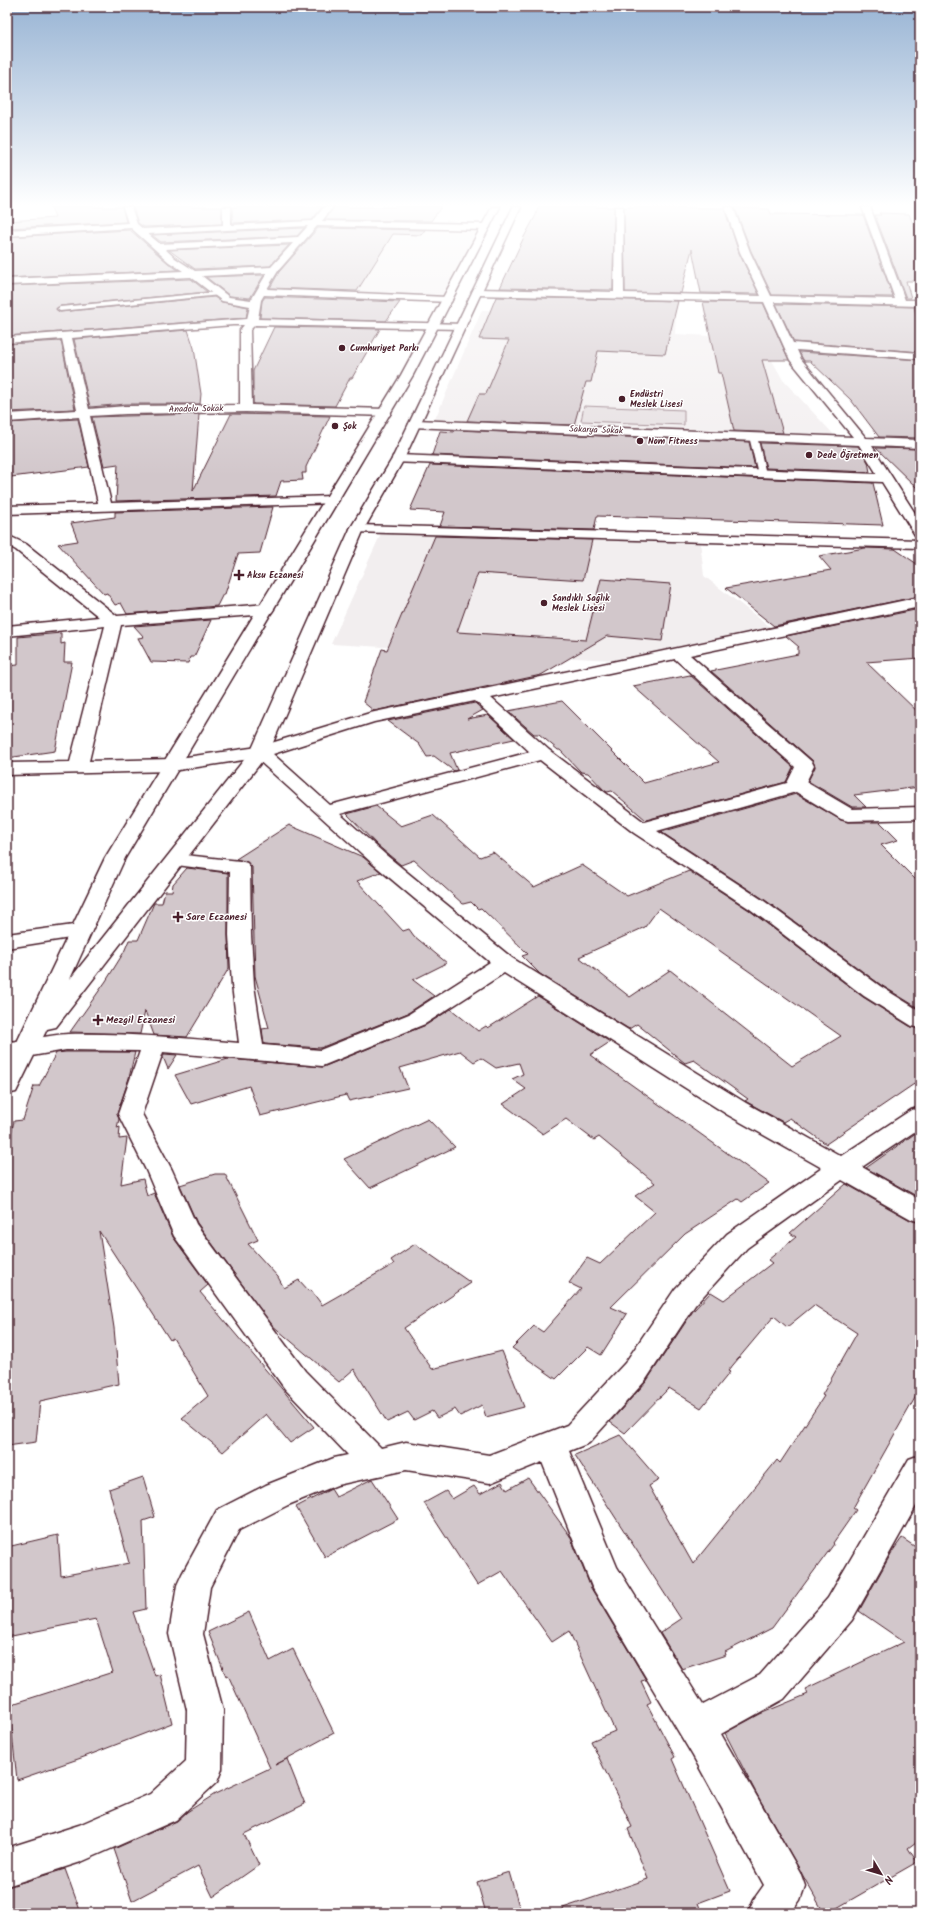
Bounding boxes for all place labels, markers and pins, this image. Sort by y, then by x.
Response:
place label: Cumhuriyet Parkı [350,341,419,356]
marker: Cumhuriyet Parkı [337,343,347,353]
place label: Endüstri Meslek Lisesi [630,387,683,412]
marker: Endüstri Meslek Lisesi [617,394,627,404]
place label: Şok [343,419,357,434]
marker: Şok [330,421,340,431]
place label: Nom Fitness [648,434,698,449]
marker: Nom Fitness [635,436,645,446]
place label: Dede Öğretmen [817,448,878,463]
marker: Dede Öğretmen [804,450,814,460]
place label: Aksu Eczanesi [247,568,304,583]
marker: Aksu Eczanesi [234,570,244,580]
place label: Sandıklı Sağlık Meslek Lisesi [552,591,610,616]
marker: Sandıklı Sağlık Meslek Lisesi [539,598,549,608]
place label: Sare Eczanesi [186,909,247,925]
marker: Sare Eczanesi [173,912,183,922]
place label: Mezgil Eczanesi [106,1012,176,1028]
marker: Mezgil Eczanesi [93,1015,103,1025]

